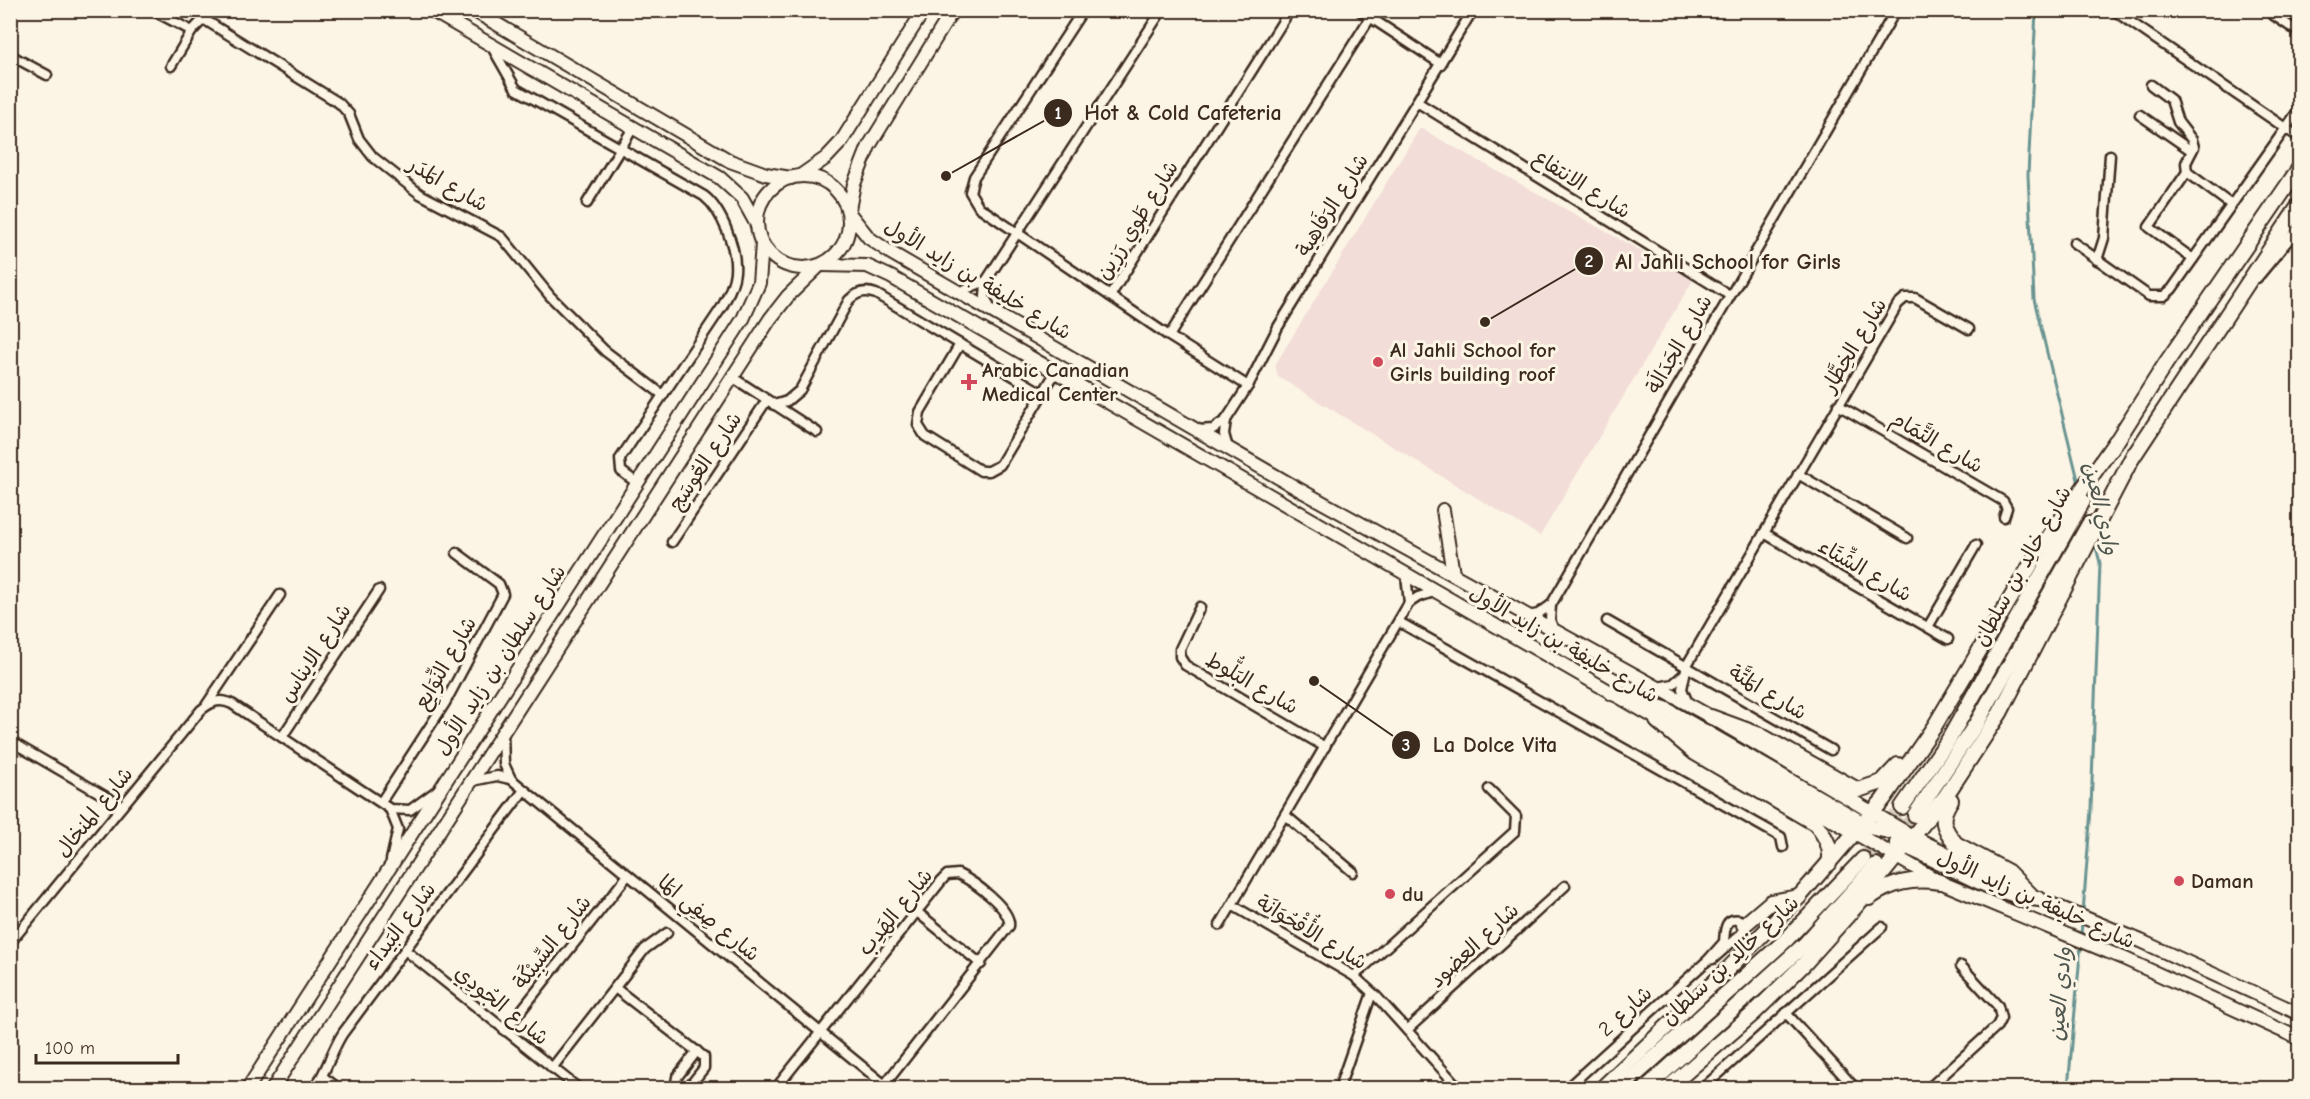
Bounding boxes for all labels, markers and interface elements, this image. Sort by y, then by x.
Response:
callout: Hot & Cold Cafeteria [1043,93,1294,133]
text: Hot & Cold Cafeteria [1084,100,1282,126]
text: 1 [1054,103,1062,124]
street label: شارع الانتفاع [1527,145,1635,226]
street label: شارع الرَفَاهِية [1289,148,1376,262]
street label: شارع المَدَر [400,150,492,219]
street label: شارع طَوِي رَزِين [1091,156,1187,287]
street label: شارع خليفة بن زايد الأول [879,212,1077,347]
callout: Al Jahli School for Girls [1574,241,1853,281]
text: Al Jahli School for Girls [1615,249,1841,275]
text: 2 [1585,251,1594,272]
street label: شارع الجَدَالَة [1639,289,1719,399]
street label: شارع الخِطَّار [1814,293,1894,400]
place label: Al Jahli School for Girls building roof [1390,338,1556,386]
marker: Al Jahli School for Girls building roof [1371,355,1385,369]
place label: Arabic Canadian Medical Center [982,358,1129,406]
marker: Arabic Canadian Medical Center [960,373,978,391]
street label: شارع التَّمَام [1885,403,1989,482]
street label: شارع العُوسَج [663,407,749,516]
water label: وادي العين [2076,459,2124,558]
street label: شارع خالِد بن سلطان [1968,482,2079,652]
street label: شارع الشِّتَاء [1812,530,1918,609]
street label: شارع سلطان بن زايد الأول [428,559,573,761]
street label: شارع خليفة بن زايد الأول [1464,578,1664,710]
street label: شارع الايناس [274,599,358,708]
street label: شارع النِّوَايِع [407,611,486,716]
street label: شارع البَلُّوط [1200,640,1307,722]
street label: شارع المَتَّة [1723,657,1813,727]
callout: La Dolce Vita [1391,725,1570,765]
text: La Dolce Vita [1433,732,1557,758]
text: 3 [1402,735,1410,756]
street label: شارع المنخال [50,762,140,864]
street label: شارع خليفة بن زايد الأول [1932,843,2139,956]
street label: شارع الهَدِب [853,864,940,962]
place label: Daman [2191,869,2254,893]
street label: شارع صِفِي المَا [649,870,765,972]
marker: Daman [2172,874,2186,888]
street label: شارع البَيداء [359,878,443,976]
place label: du [1402,882,1424,906]
street label: شارع الأُقْحُوَانَة [1251,883,1375,977]
marker: du [1383,887,1397,901]
street label: شارع السِّبِيْكَة [507,890,600,997]
street label: شارع خالِد بن سلطان [1656,890,1806,1032]
street label: شارع العضود [1424,898,1526,995]
water label: وادي العين [2043,946,2079,1043]
street label: شارع الجُودِي [449,960,554,1052]
street label: شارع 2 [1593,981,1659,1043]
scale bar [36,1027,178,1065]
text: 100 m [45,1038,95,1059]

